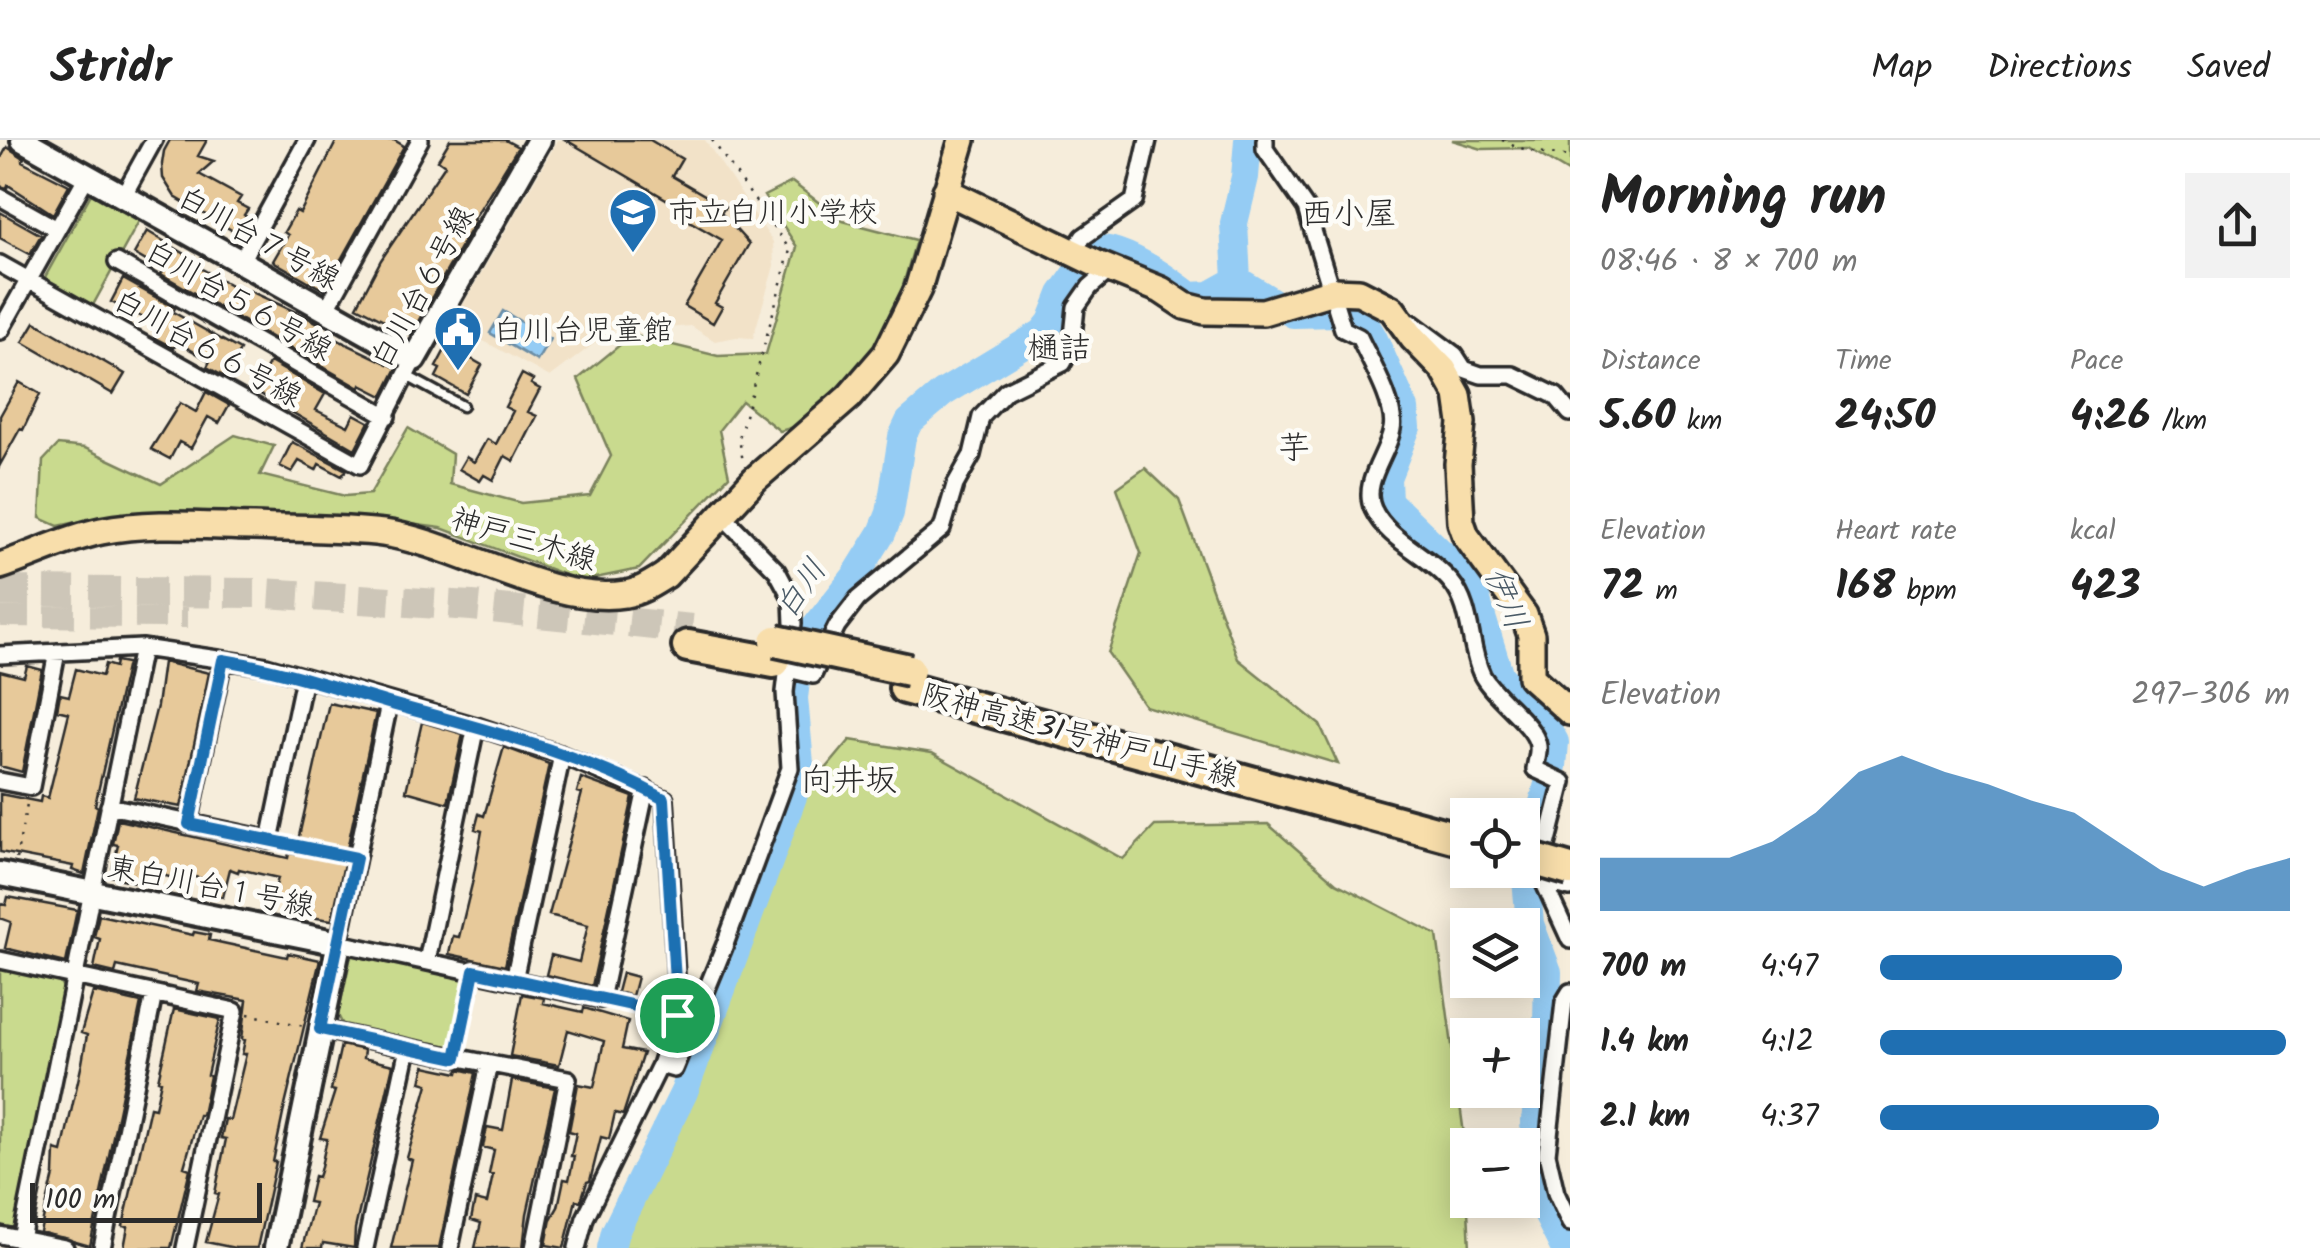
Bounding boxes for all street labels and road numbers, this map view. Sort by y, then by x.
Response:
street label: 白川台７号線 [168,175,348,304]
street label: 白川台６号線 [359,198,488,378]
street label: 白川台５６号線 [135,228,341,375]
street label: 白川台６６号線 [104,278,311,422]
street label: 神戸三木線 [445,496,602,586]
street label: 阪神高速31号神戸山手線 [916,671,1243,802]
street label: 東白川台１号線 [103,844,318,932]

